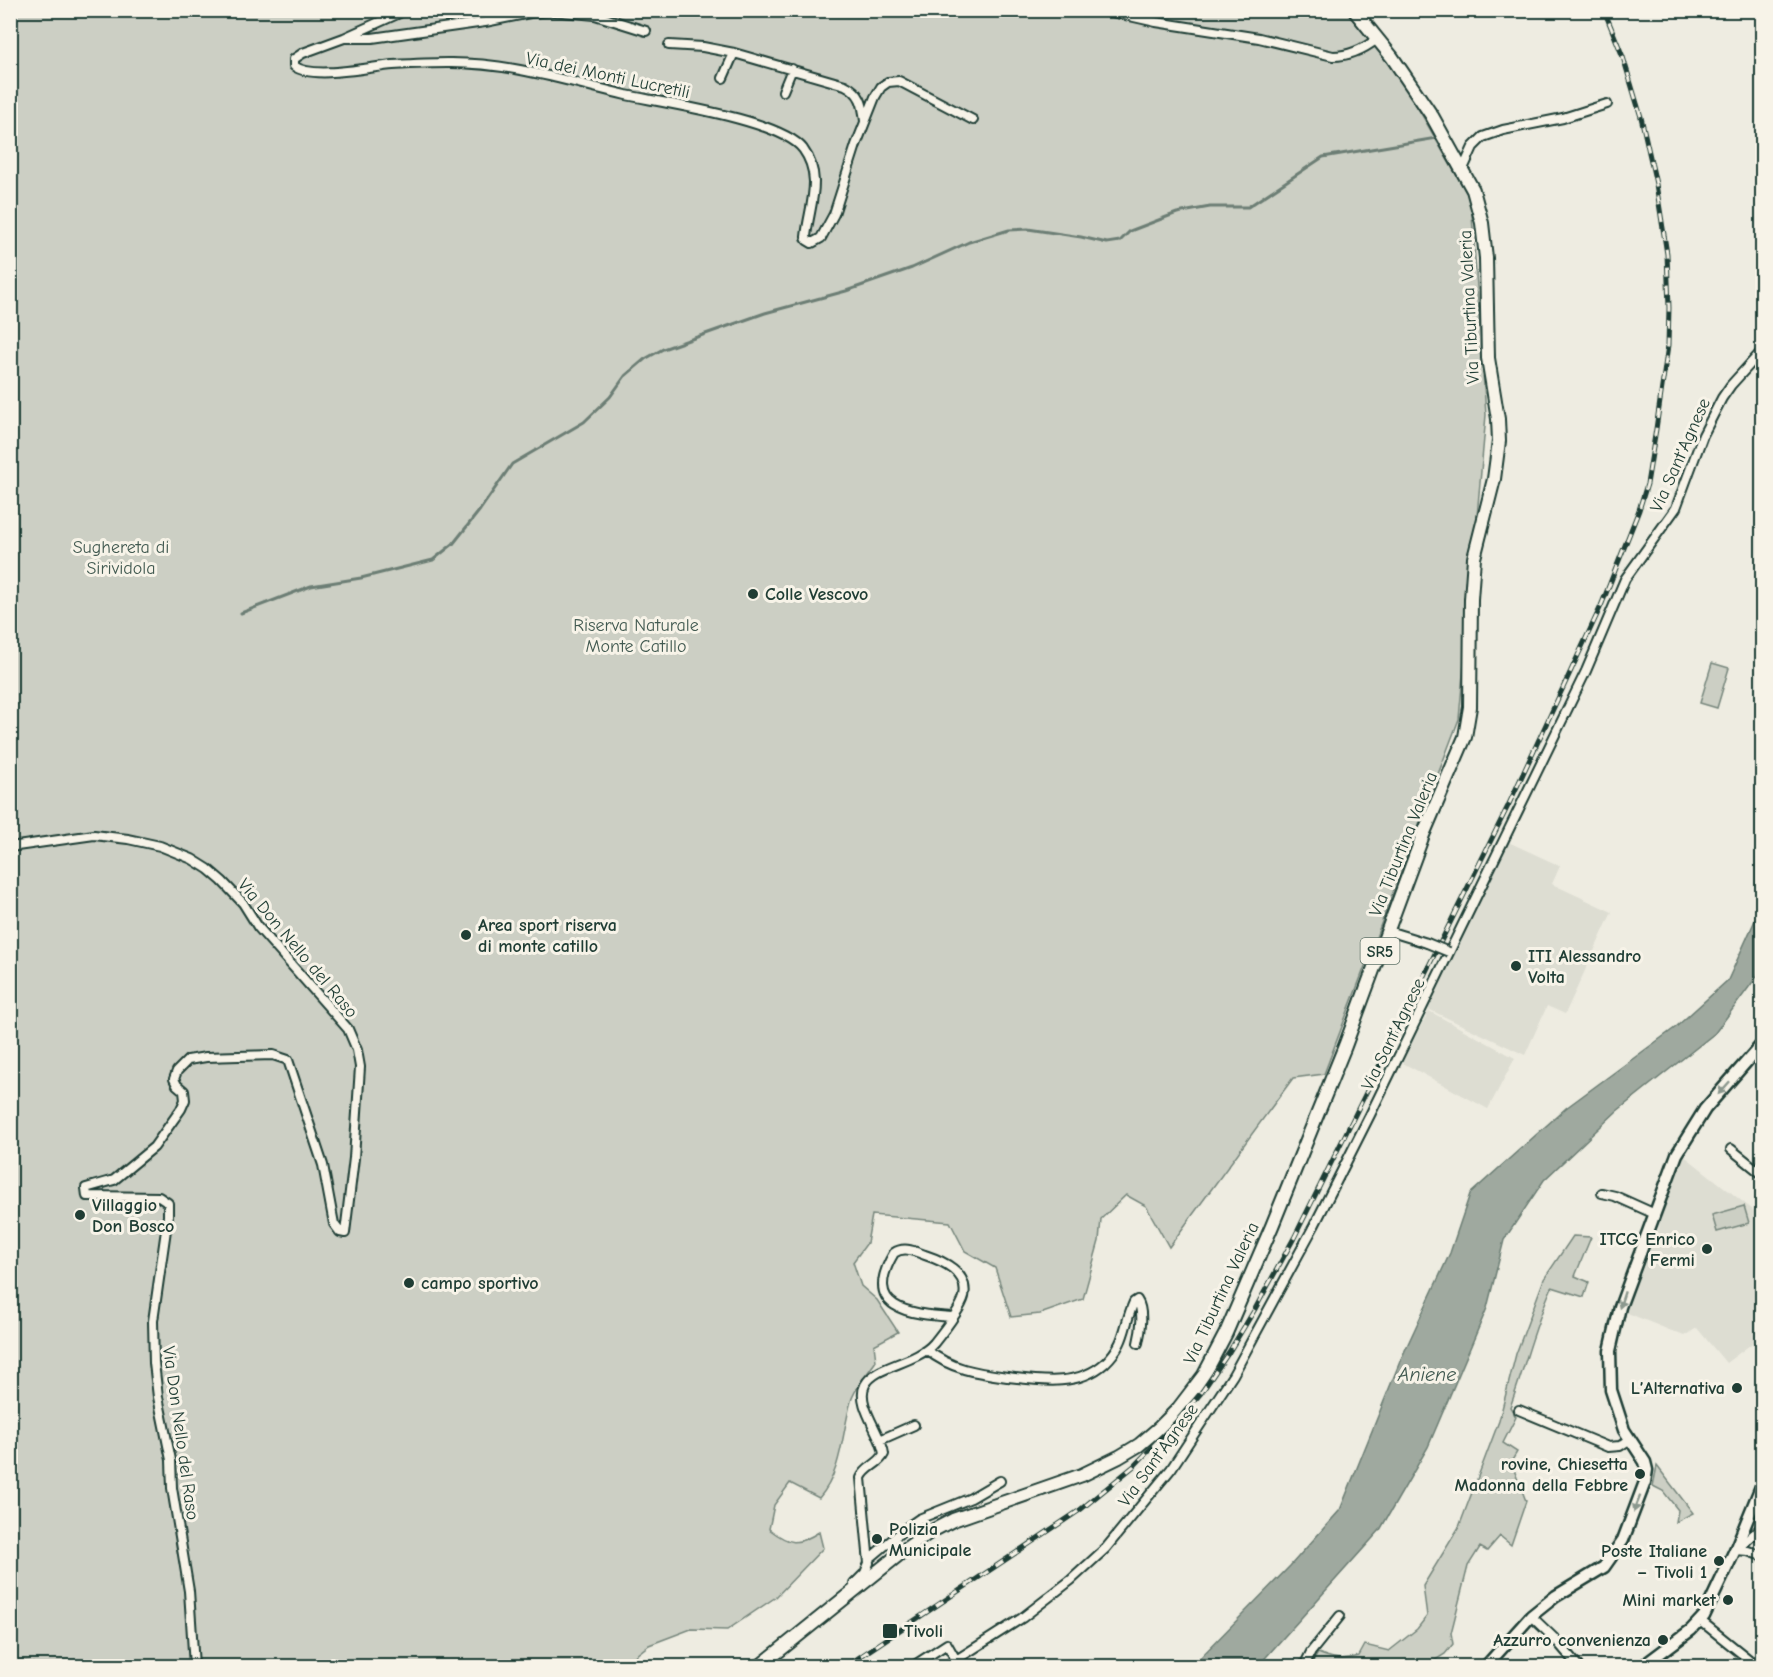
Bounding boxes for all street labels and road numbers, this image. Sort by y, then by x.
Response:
street label: Via dei Monti Lucretili [524,48,692,103]
street label: Via Tiburtina Valeria [1455,229,1484,385]
street label: Via Sant'Agnese [1646,395,1715,515]
street label: Via Tiburtina Valeria [1365,769,1442,920]
street label: Via Don Nello del Raso [233,874,362,1022]
road number: SR5 [1360,938,1400,964]
street label: Via Sant'Agnese [1357,975,1430,1094]
street label: Via Tiburtina Valeria [1179,1219,1264,1368]
street label: Via Don Nello del Raso [158,1345,203,1521]
street label: Via Sant'Agnese [1114,1400,1203,1511]

